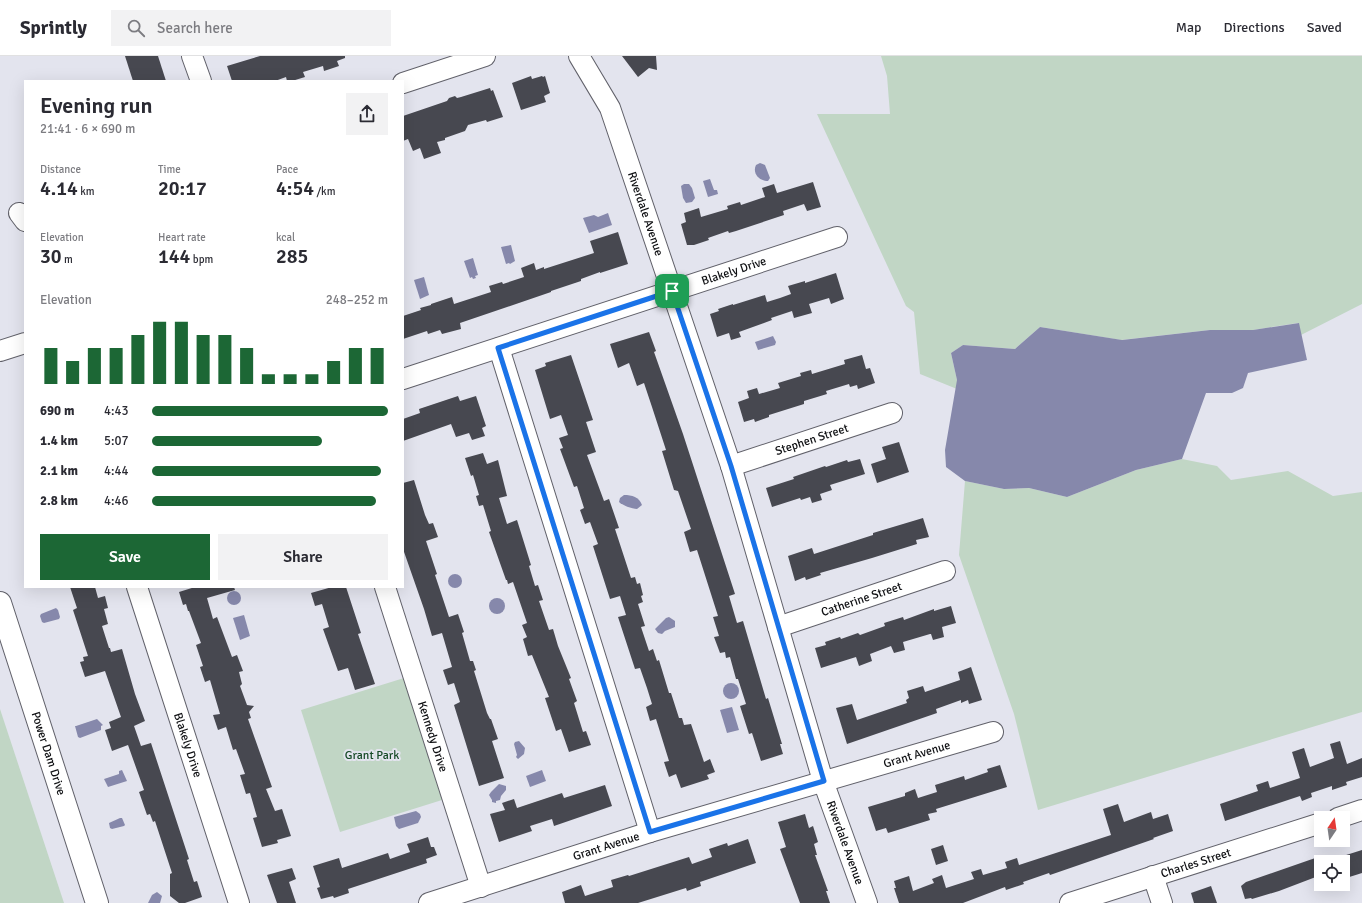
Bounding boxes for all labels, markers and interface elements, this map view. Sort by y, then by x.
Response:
search box [111,10,391,46]
text: Sprintly [20,16,87,40]
icon: search [125,17,147,39]
text: Search here [157,19,233,37]
text: Map [1176,19,1202,36]
text: Directions [1224,19,1285,36]
text: Saved [1307,19,1342,36]
text: Evening run [40,92,153,119]
button: share [346,93,388,135]
text: 21:41 · 6 × 690 m [40,121,135,137]
text: Distance [40,163,81,176]
text: Time [158,163,181,176]
text: Pace [276,163,298,176]
street label: Riverdale Avenue [624,170,666,258]
text: 4.14 [40,176,78,201]
text: 20:17 [158,176,207,201]
text: 4:54 [276,176,314,201]
text: km [78,185,95,198]
text: /km [314,185,335,198]
text: Elevation [40,231,84,244]
text: Heart rate [158,231,206,244]
text: kcal [276,231,295,244]
text: 30 [40,244,62,269]
text: 144 [158,244,190,269]
text: 285 [276,244,308,269]
text: m [62,253,73,266]
text: bpm [190,253,213,266]
street label: Blakely Drive [700,254,768,289]
pin [655,274,689,308]
icon: arrive [661,280,683,302]
text: Elevation [40,292,92,308]
text: 248–252 m [326,292,388,308]
text: 690 m [40,403,74,419]
text: 4:43 [104,403,129,419]
street label: Stephen Street [773,421,850,459]
text: 1.4 km [40,433,78,449]
text: 5:07 [104,433,129,449]
text: 2.1 km [40,463,78,479]
text: 4:44 [104,463,129,479]
text: 2.8 km [40,493,78,509]
text: 4:46 [104,493,129,509]
button: Save [40,534,210,580]
button: Share [218,534,388,580]
street label: Catherine Street [819,579,904,620]
street label: Kennedy Drive [414,699,451,774]
street label: Power Dam Drive [28,710,69,797]
street label: Blakely Drive [170,711,205,779]
street label: Grant Avenue [882,738,952,772]
park label: Grant Park [345,748,399,763]
street label: Riverdale Avenue [823,799,867,887]
north arrow [1314,811,1350,847]
map controls [1314,811,1350,891]
street label: Grant Avenue [571,829,641,864]
street label: Charles Street [1159,845,1233,882]
button: locate [1314,855,1350,891]

